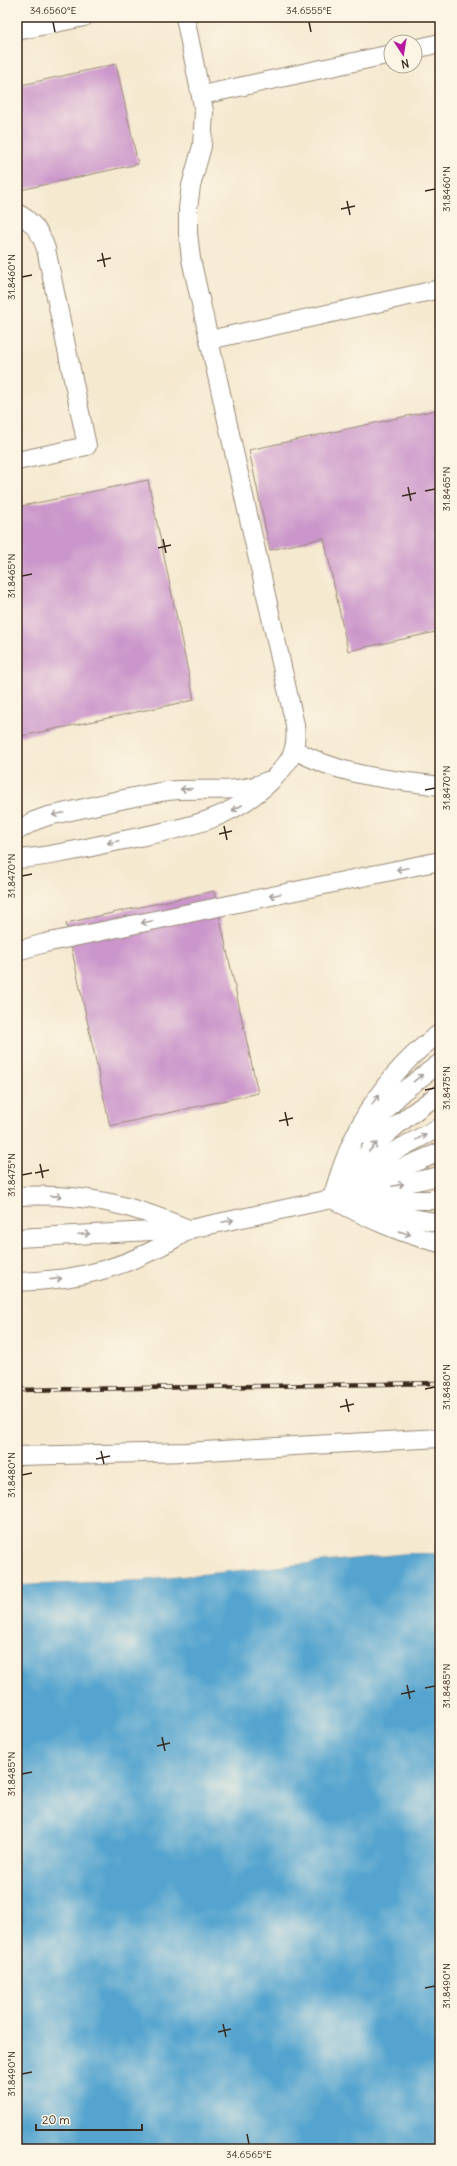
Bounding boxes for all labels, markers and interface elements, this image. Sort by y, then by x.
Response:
text: 34.6560°E [30,4,76,17]
text: 34.6555°E [286,4,332,17]
north arrow [383,34,423,74]
text: N [400,56,410,71]
text: 31.8460°N [440,166,453,212]
text: 31.8460°N [5,254,18,300]
text: 31.8465°N [440,467,453,511]
text: 31.8465°N [5,554,18,598]
text: 31.8470°N [440,766,453,810]
one-way arrow [180,786,193,793]
one-way arrow [231,804,243,812]
one-way arrow [52,810,65,818]
one-way arrow [107,839,120,847]
text: 31.8470°N [5,854,18,898]
one-way arrow [396,865,409,873]
one-way arrow [268,892,281,900]
one-way arrow [141,918,154,926]
text: 31.8475°N [440,1066,453,1110]
one-way arrow [413,1074,424,1082]
one-way arrow [371,1095,379,1106]
one-way arrow [415,1132,427,1140]
one-way arrow [368,1142,377,1152]
text: 31.8475°N [5,1153,18,1197]
one-way arrow [391,1181,404,1189]
one-way arrow [49,1192,62,1200]
one-way arrow [221,1217,234,1225]
one-way arrow [399,1230,412,1237]
one-way arrow [77,1231,90,1238]
one-way arrow [49,1276,62,1283]
text: 31.8480°N [440,1364,453,1410]
text: 31.8480°N [5,1452,18,1498]
text: 31.8485°N [440,1664,453,1708]
text: 31.8485°N [5,1752,18,1796]
text: 31.8490°N [440,1963,453,2009]
text: 31.8490°N [5,2051,18,2097]
scale bar [36,2106,142,2132]
text: 20 m [42,2112,70,2127]
text: 34.6565°E [226,2148,272,2161]

